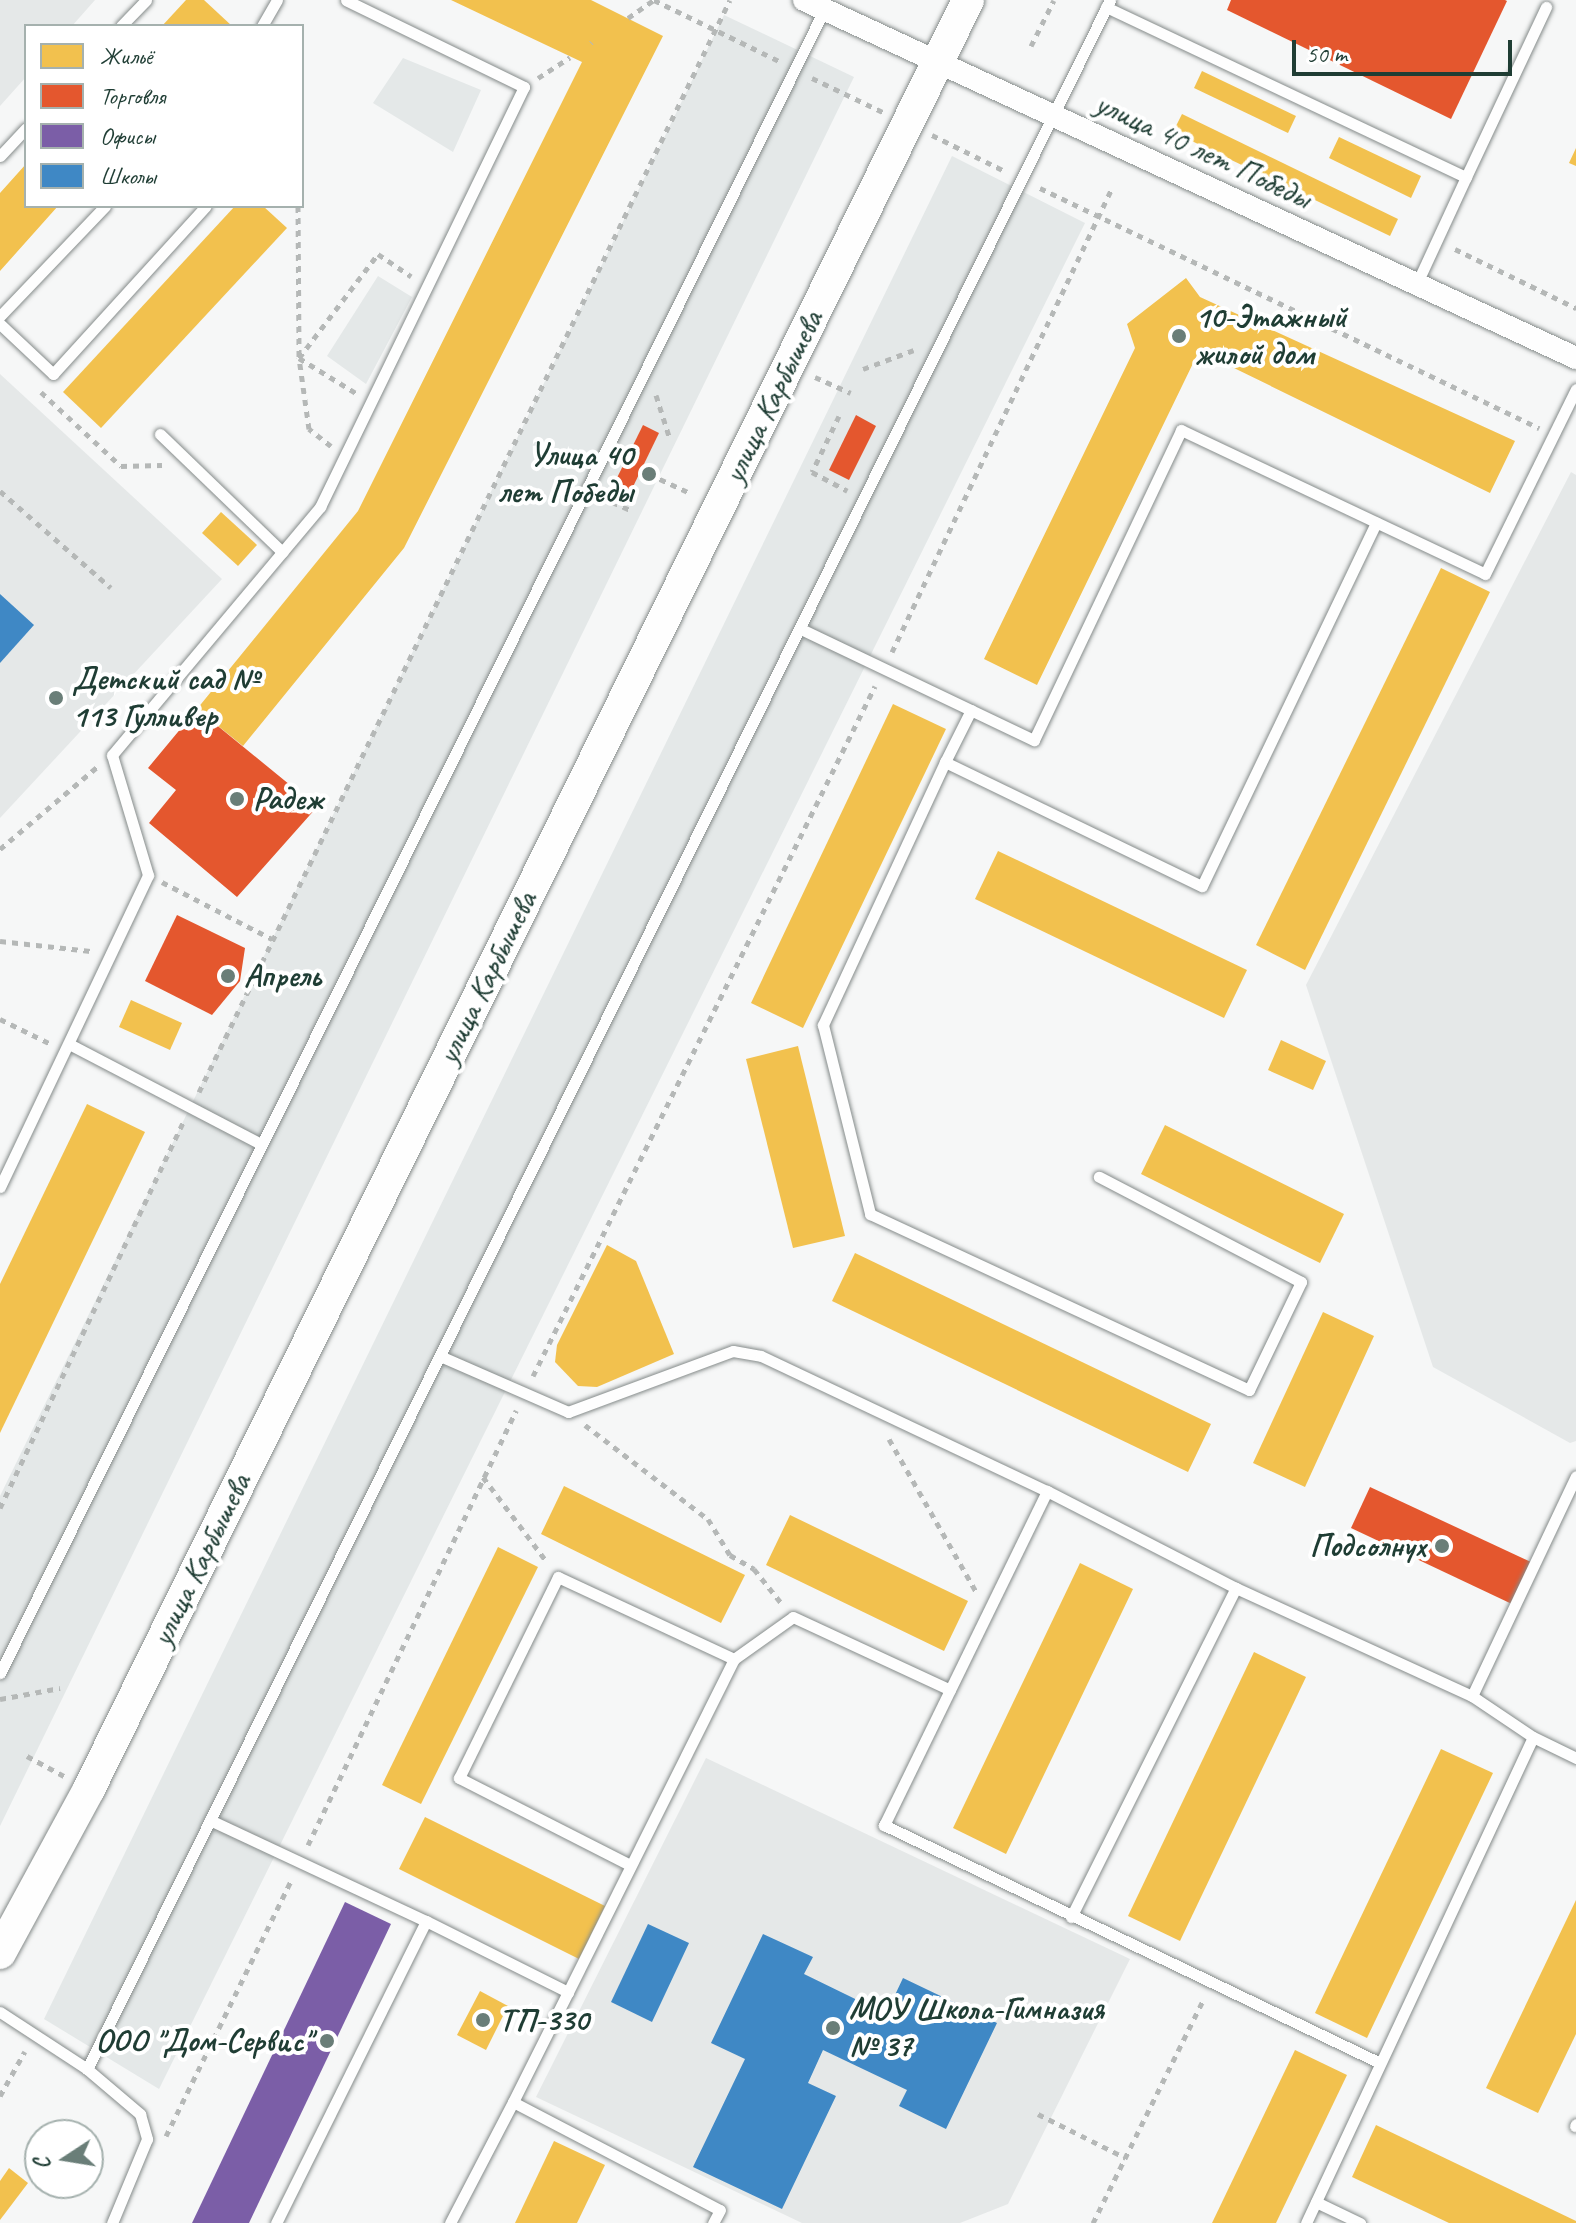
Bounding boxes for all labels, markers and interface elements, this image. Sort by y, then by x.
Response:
legend [24,24,304,208]
scale bar [1296,24,1516,74]
text: 50 m [1306,39,1347,69]
text: Жильё [100,41,152,71]
text: Торговля [100,81,165,111]
street label: улица 40 лет Победы [1089,84,1317,218]
text: Офисы [100,121,155,151]
text: Школы [100,161,156,191]
place label: 10-Этажный жилой дом [1195,299,1347,374]
street label: улица Карбышева [715,305,831,489]
marker: 10-Этажный жилой дом [1170,327,1188,345]
place label: Улица 40 лет Победы [499,437,633,512]
marker: Улица 40 лет Победы [640,465,658,483]
place label: Детский сад № 113 Гулливер [72,661,258,736]
marker: Детский сад № 113 Гулливер [47,689,65,707]
place label: Радеж [253,780,323,818]
marker: Радеж [228,790,246,808]
street label: улица Карбышева [429,886,545,1070]
place label: Апрель [244,957,321,995]
marker: Апрель [219,967,237,985]
street label: улица Карбышева [143,1468,259,1652]
place label: Подсолнух [1310,1527,1426,1565]
marker: Подсолнух [1433,1537,1451,1555]
place label: МОУ Школа-Гимназия № 37 [849,1991,1103,2066]
place label: ТП-330 [499,2001,588,2039]
marker: ТП-330 [474,2011,492,2029]
marker: МОУ Школа-Гимназия № 37 [824,2019,842,2037]
place label: ООО "Дом-Сервис" [95,2022,311,2060]
marker: ООО "Дом-Сервис" [318,2032,336,2050]
north arrow [24,2119,104,2199]
text: С [28,2155,57,2172]

